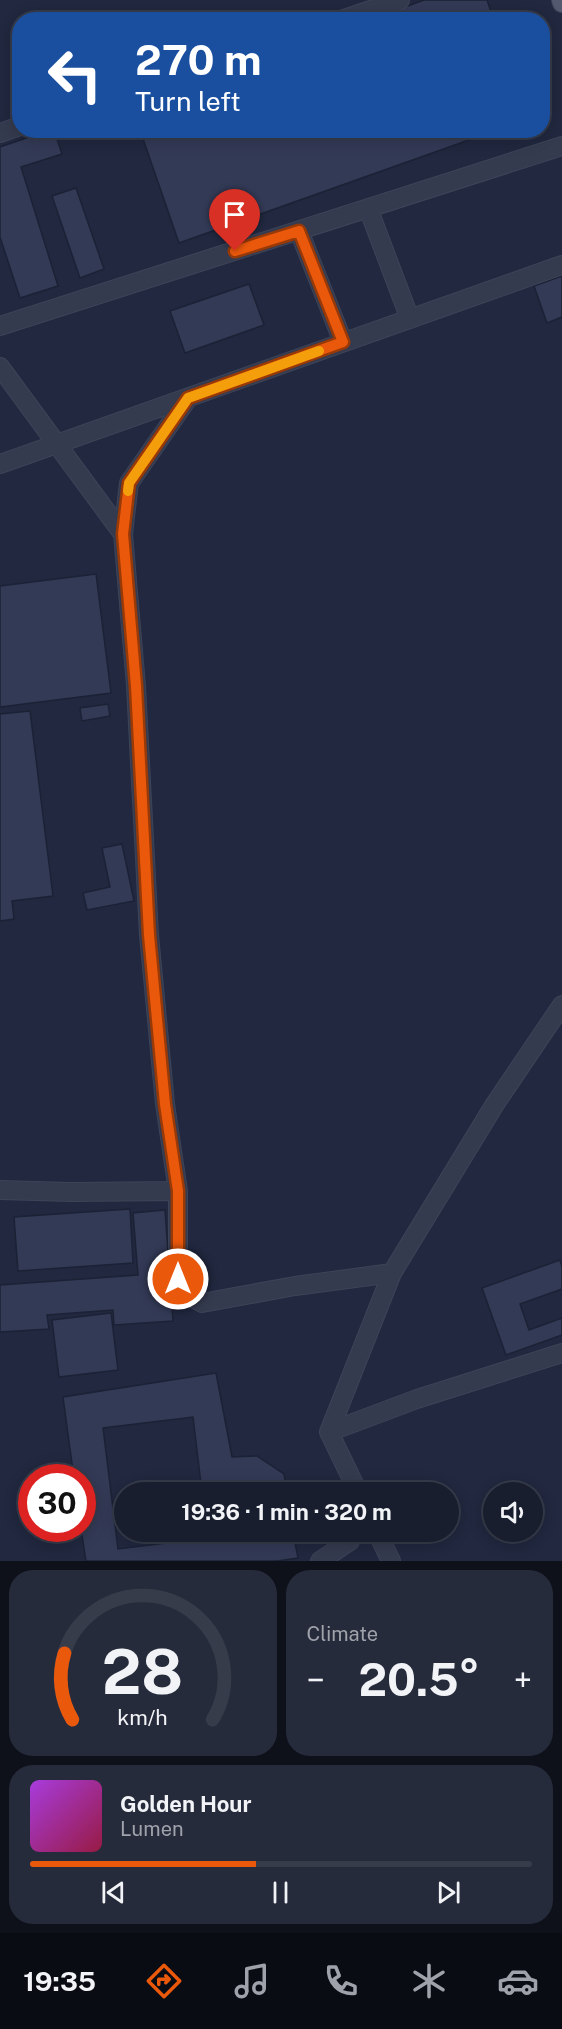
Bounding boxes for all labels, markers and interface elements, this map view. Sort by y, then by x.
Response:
text: 270 m [135,35,262,84]
icon: left [36,36,114,114]
text: Turn left [135,85,241,117]
pin [209,189,260,251]
icon: arrive [218,198,251,231]
position arrow [146,1247,210,1311]
speed limit sign: 30 [18,1464,96,1542]
map controls [483,1482,543,1542]
button: sound [483,1482,543,1542]
text: 19:36 · 1 min · 320 m [181,1499,392,1525]
text: Climate [307,1622,378,1646]
text: 28 [102,1635,183,1708]
text: 20.5° [359,1653,480,1706]
text: − [307,1661,325,1699]
text: + [514,1661,532,1699]
text: km/h [118,1705,168,1730]
text: Golden Hour [120,1791,251,1817]
text: Lumen [120,1817,184,1841]
icon: previous [97,1876,130,1909]
icon: pause [264,1876,297,1909]
icon: next [432,1876,465,1909]
icon: directions [143,1960,185,2002]
icon: music [231,1960,273,2002]
icon: phone [320,1960,362,2002]
icon: climate [408,1960,450,2002]
icon: car [497,1960,539,2002]
text: 19:35 [23,1965,96,1997]

